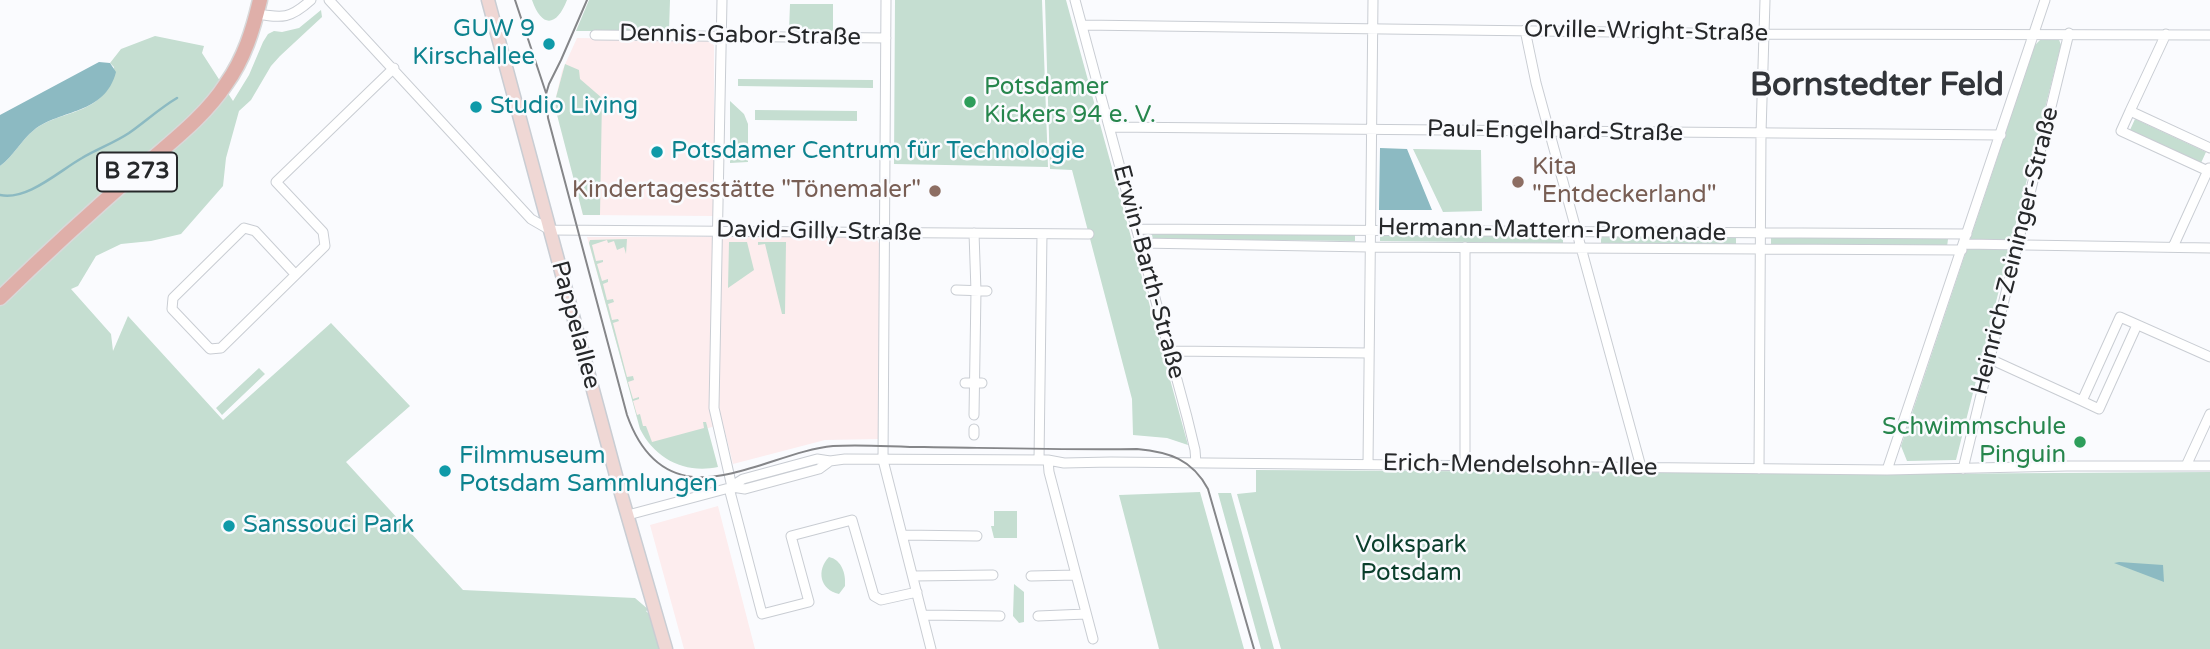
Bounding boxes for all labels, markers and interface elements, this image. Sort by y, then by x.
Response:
street label: Orville-Wright-Straße [1524,15,1768,49]
place label: GUW 9 Kirschallee [412,16,535,72]
street label: Dennis-Gabor-Straße [619,19,861,53]
marker: GUW 9 Kirschallee [541,36,557,52]
district label: Bornstedter Feld [1750,68,2004,106]
place label: Potsdamer Kickers 94 e. V. [984,74,1156,130]
place label: Studio Living [490,93,638,121]
marker: Potsdamer Kickers 94 e. V. [962,94,978,110]
marker: Studio Living [468,99,484,115]
street label: Heinrich-Zeininger-Straße [1966,104,2066,398]
street label: Paul-Engelhard-Straße [1426,115,1684,149]
place label: Potsdamer Centrum für Technologie [671,138,1085,166]
marker: Potsdamer Centrum für Technologie [649,144,665,160]
road number: B 273 [97,153,177,192]
place label: Kita "Entdeckerland" [1532,154,1717,210]
street label: Erwin-Barth-Straße [1106,162,1190,382]
marker: Kita "Entdeckerland" [1510,174,1526,190]
place label: Kindertagesstätte "Tönemaler" [572,177,921,205]
marker: Kindertagesstätte "Tönemaler" [927,183,943,199]
street label: Hermann-Mattern-Promenade [1377,214,1727,248]
street label: David-Gilly-Straße [716,216,922,248]
street label: Pappelallee [544,258,606,392]
place label: Schwimmschule Pinguin [1882,414,2066,470]
marker: Schwimmschule Pinguin [2072,434,2088,450]
place label: Filmmuseum Potsdam Sammlungen [459,443,718,499]
street label: Erich-Mendelsohn-Allee [1382,449,1658,483]
marker: Filmmuseum Potsdam Sammlungen [437,463,453,479]
place label: Sanssouci Park [243,512,414,540]
marker: Sanssouci Park [221,518,237,534]
park label: Volkspark Potsdam [1355,532,1467,588]

